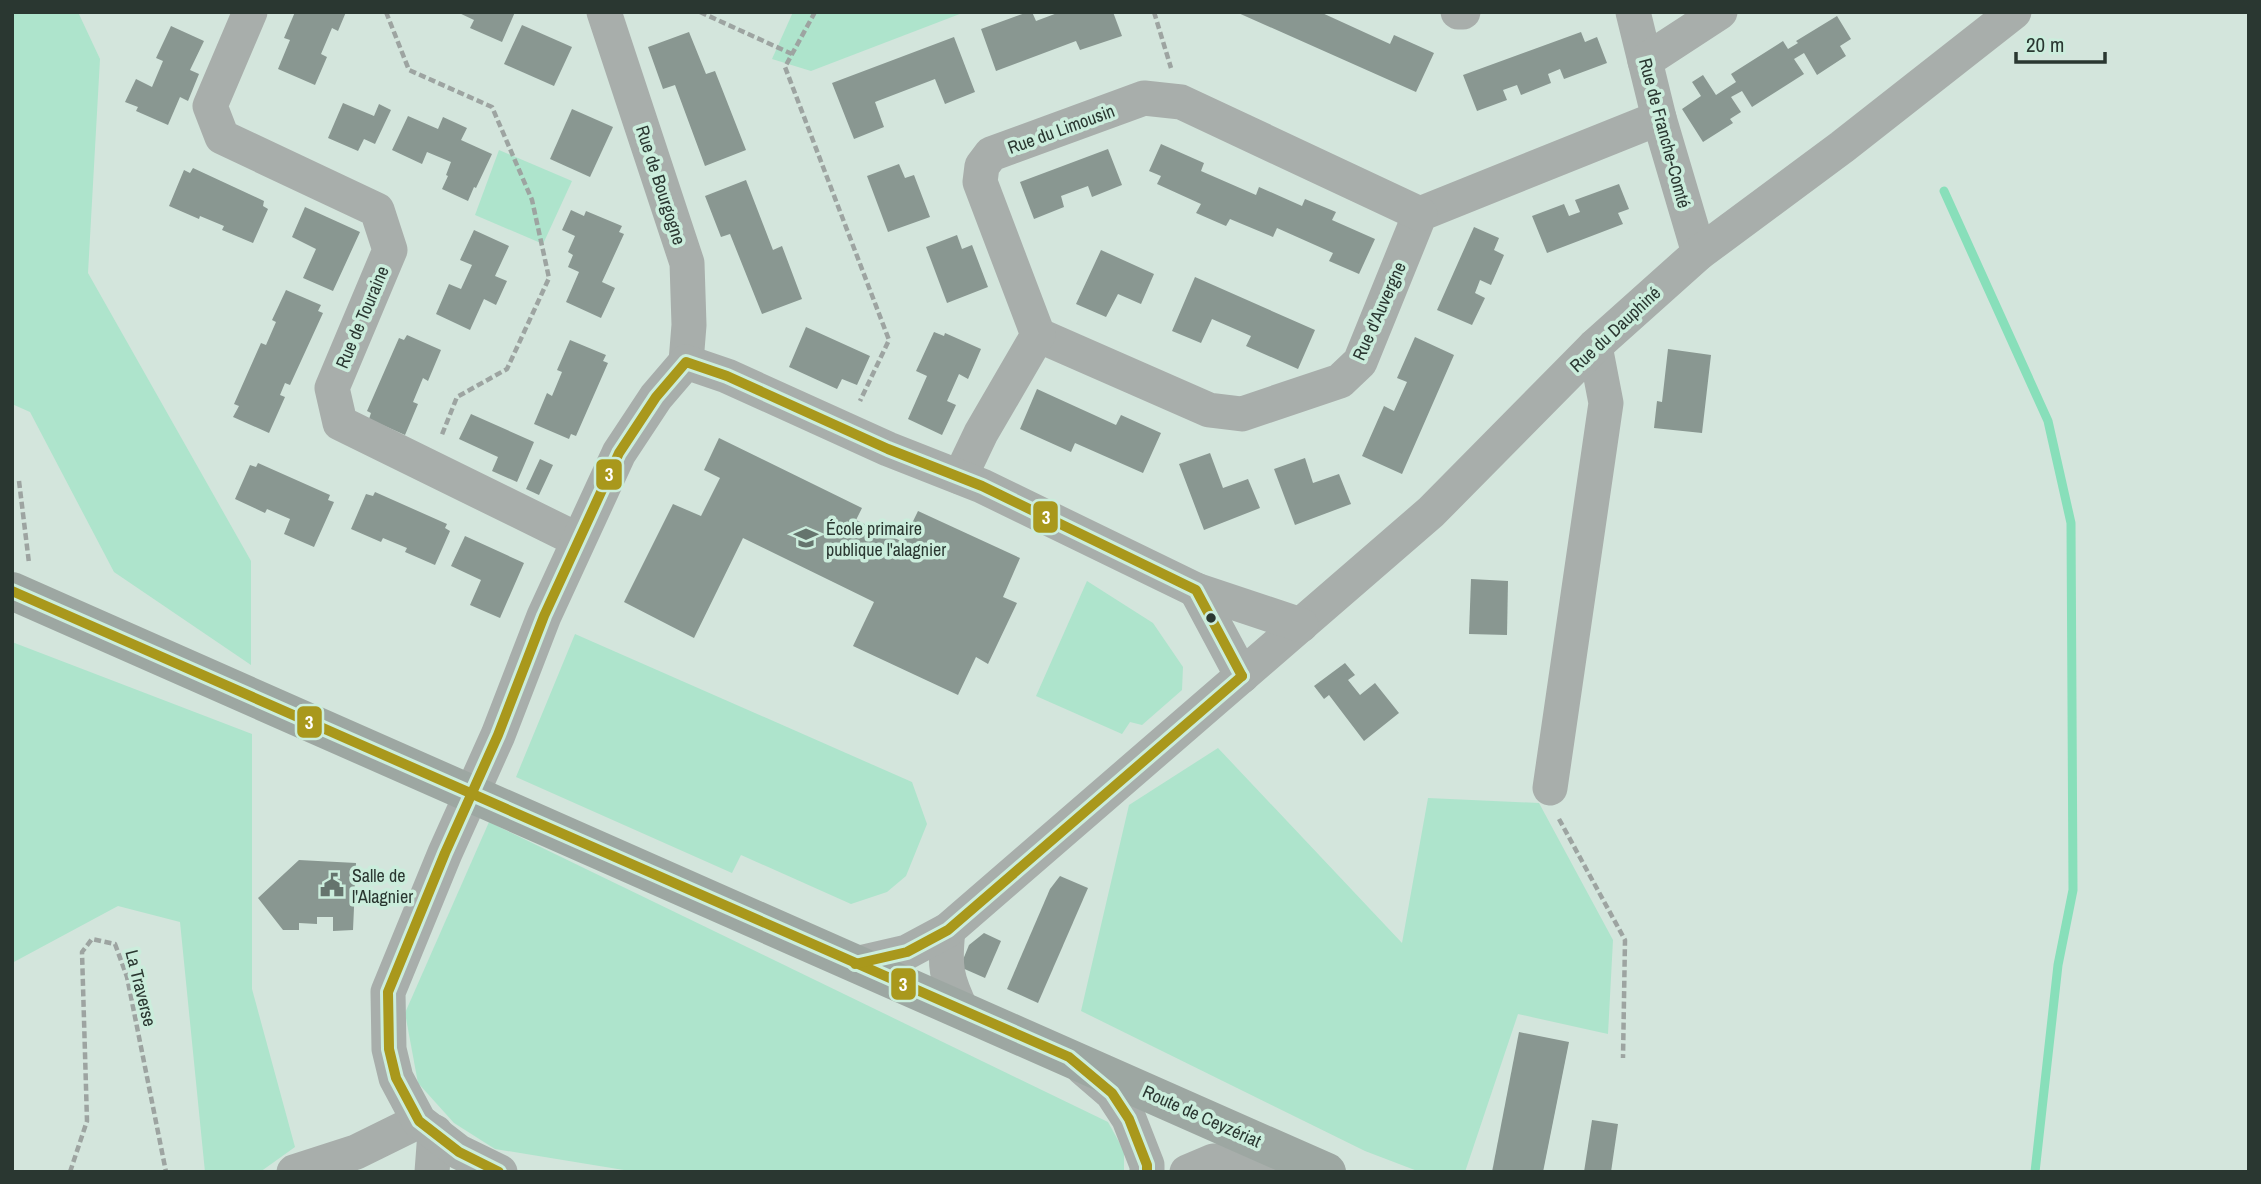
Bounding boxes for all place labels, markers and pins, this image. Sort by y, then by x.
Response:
place label: École primaire publique l'alagnier [826,516,946,562]
school or university icon: École primaire publique l'alagnier [792,524,820,552]
unlabelled marker [1204,611,1218,625]
place label: Salle de l'Alagnier [352,863,413,909]
public building icon: Salle de l'Alagnier [318,871,346,899]

